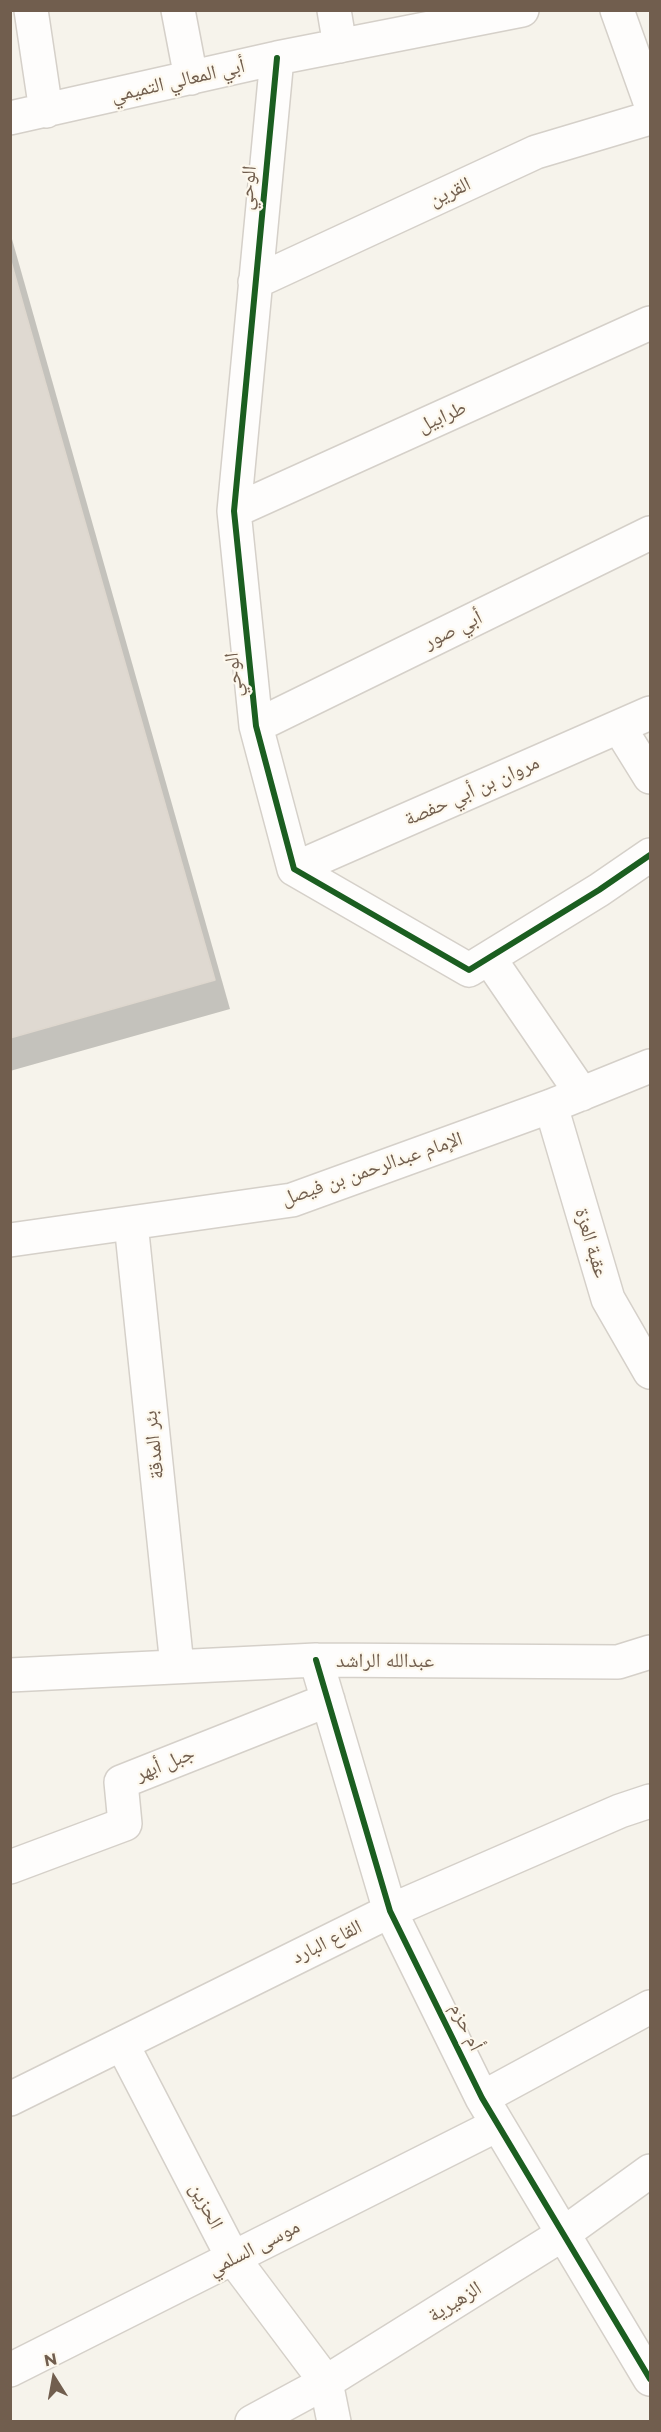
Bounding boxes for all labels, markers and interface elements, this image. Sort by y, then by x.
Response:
street label: أبي المعالي التميمي [109,54,247,108]
street label: الوحي [234,165,262,211]
street label: القرين [425,172,475,212]
street label: طرابيل [414,396,470,438]
street label: أبي صور [420,606,486,654]
street label: الوحي [220,651,248,699]
street label: مروان بن أبي حفصة [401,751,543,831]
street label: الإمام عبدالرحمن بن فيصل [278,1127,466,1211]
street label: عقبة العزة [569,1205,613,1281]
street label: بئر المدقة [138,1410,170,1480]
street label: عبدالله الراشد [336,1649,434,1673]
street label: جبل أبهر [132,1741,198,1787]
street label: القاع البارد [288,1915,366,1969]
street label: أم حزم [444,1999,488,2055]
street label: الحزين [184,2179,228,2233]
street label: موسى السلمي [204,2215,304,2281]
street label: الزهيرية [424,2276,486,2328]
north arrow [24,2348,84,2408]
text: N [42,2349,59,2370]

